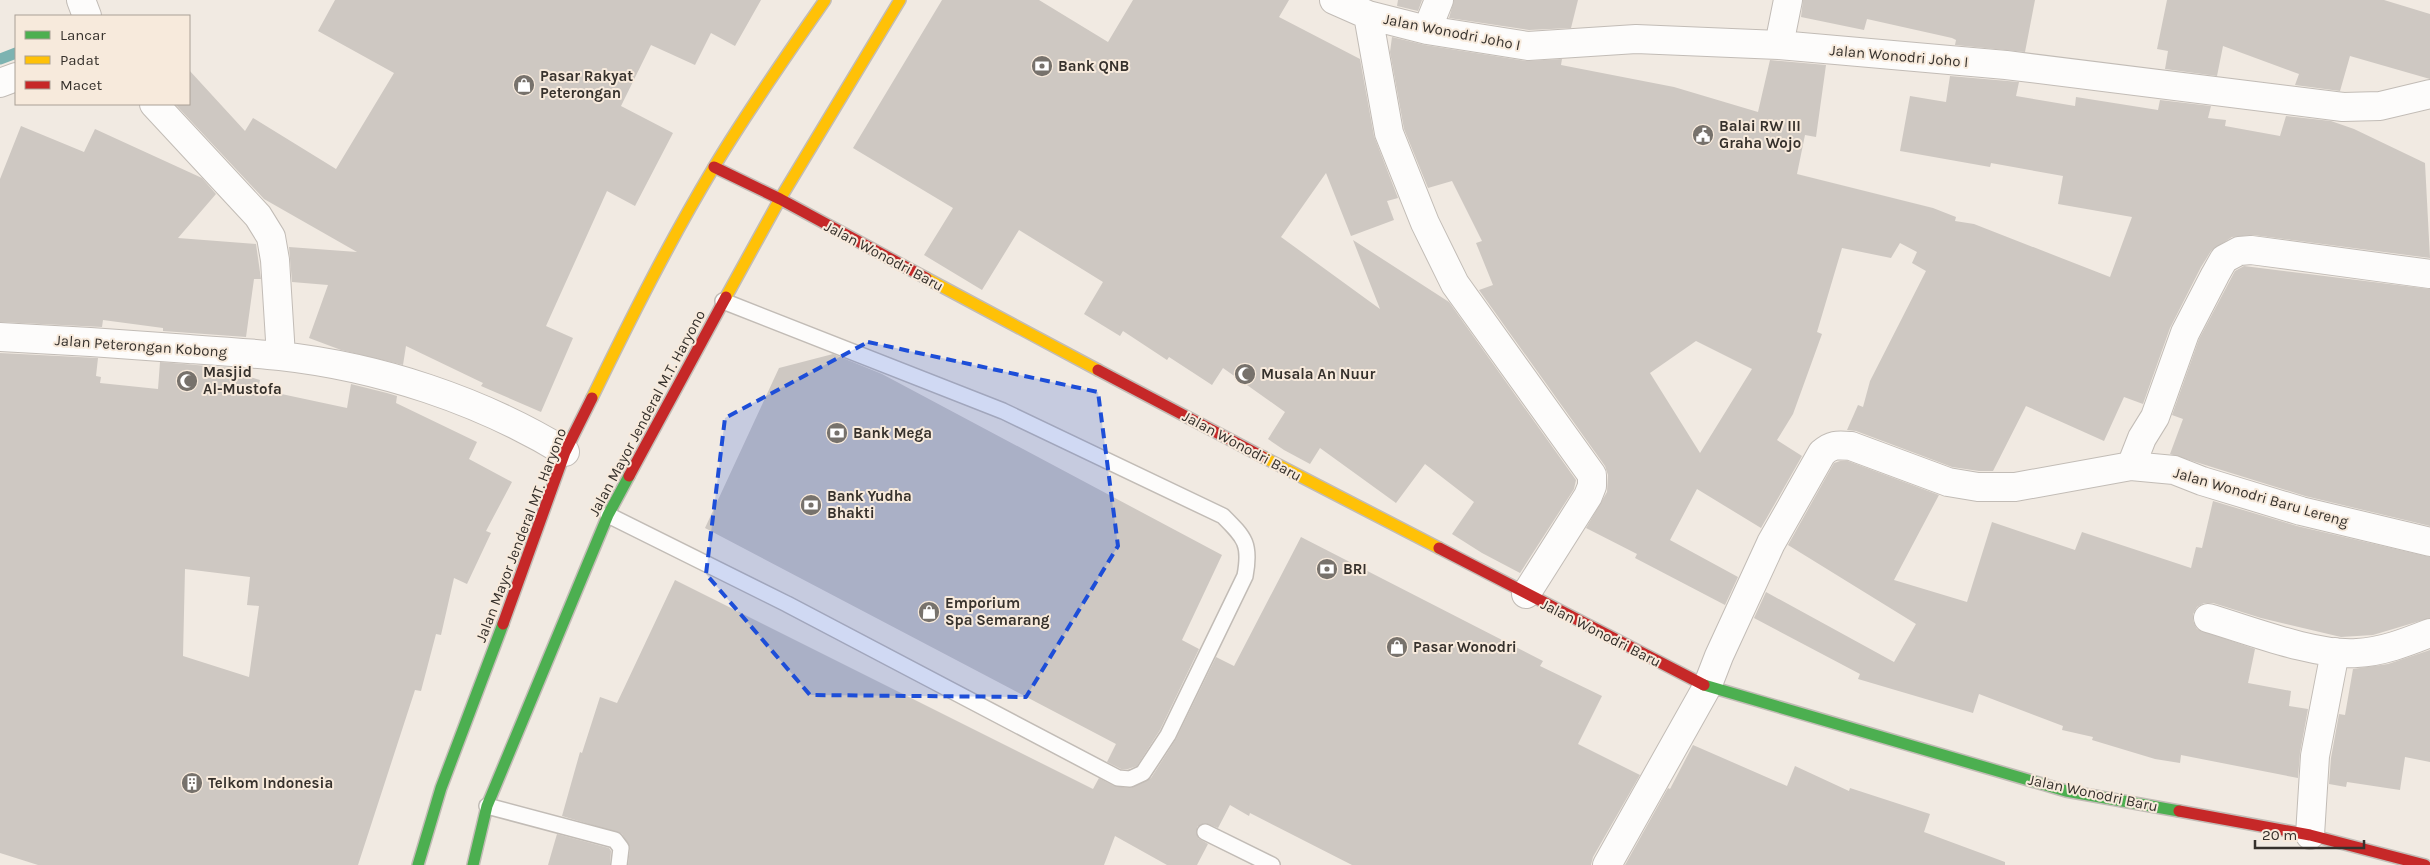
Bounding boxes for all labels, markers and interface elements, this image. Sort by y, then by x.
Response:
street label: Jalan Wonodri Joho I [1382,10,1522,54]
legend [15,15,190,105]
text: Lancar [60,26,106,44]
street label: Jalan Wonodri Joho I [1829,41,1969,71]
text: Padat [60,51,100,69]
bank icon: Bank QNB [1030,54,1054,78]
place label: Bank QNB [1058,57,1129,75]
place label: Pasar Rakyat Peterongan [540,67,633,102]
shop icon: Pasar Rakyat Peterongan [512,73,536,97]
text: Macet [60,76,102,94]
place label: Balai RW III Graha Wojo [1719,117,1801,152]
public building icon: Balai RW III Graha Wojo [1691,123,1715,147]
street label: Jalan Wonodri Baru [821,217,947,295]
street label: Jalan Mayor Jenderal M.T. Haryono [585,307,709,519]
street label: Jalan Peterongan Kobong [54,331,228,361]
mosque icon: Musala An Nuur [1233,362,1257,386]
place label: Masjid Al-Mustofa [203,363,282,398]
place label: Musala An Nuur [1261,365,1375,383]
mosque icon: Masjid Al-Mustofa [175,369,199,393]
street label: Jalan Wonodri Baru [1179,407,1305,485]
bank icon: Bank Mega [825,421,849,445]
place label: Bank Mega [853,424,932,442]
street label: Jalan Mayor Jenderal MT. Haryono [472,425,570,645]
street label: Jalan Wonodri Baru Lereng [2171,463,2351,531]
place label: Bank Yudha Bhakti [827,487,912,522]
bank icon: Bank Yudha Bhakti [799,493,823,517]
bank icon: BRI [1315,557,1339,581]
place label: BRI [1343,560,1367,578]
place label: Emporium Spa Semarang [945,594,1050,629]
street label: Jalan Wonodri Baru [1538,595,1664,671]
shop icon: Emporium Spa Semarang [917,600,941,624]
shop icon: Pasar Wonodri [1385,635,1409,659]
place label: Pasar Wonodri [1413,638,1517,656]
street label: Jalan Wonodri Baru [2026,770,2160,816]
building icon: Telkom Indonesia [180,771,204,795]
place label: Telkom Indonesia [208,774,333,792]
scale bar [2255,818,2364,850]
text: 20 m [2262,826,2297,844]

